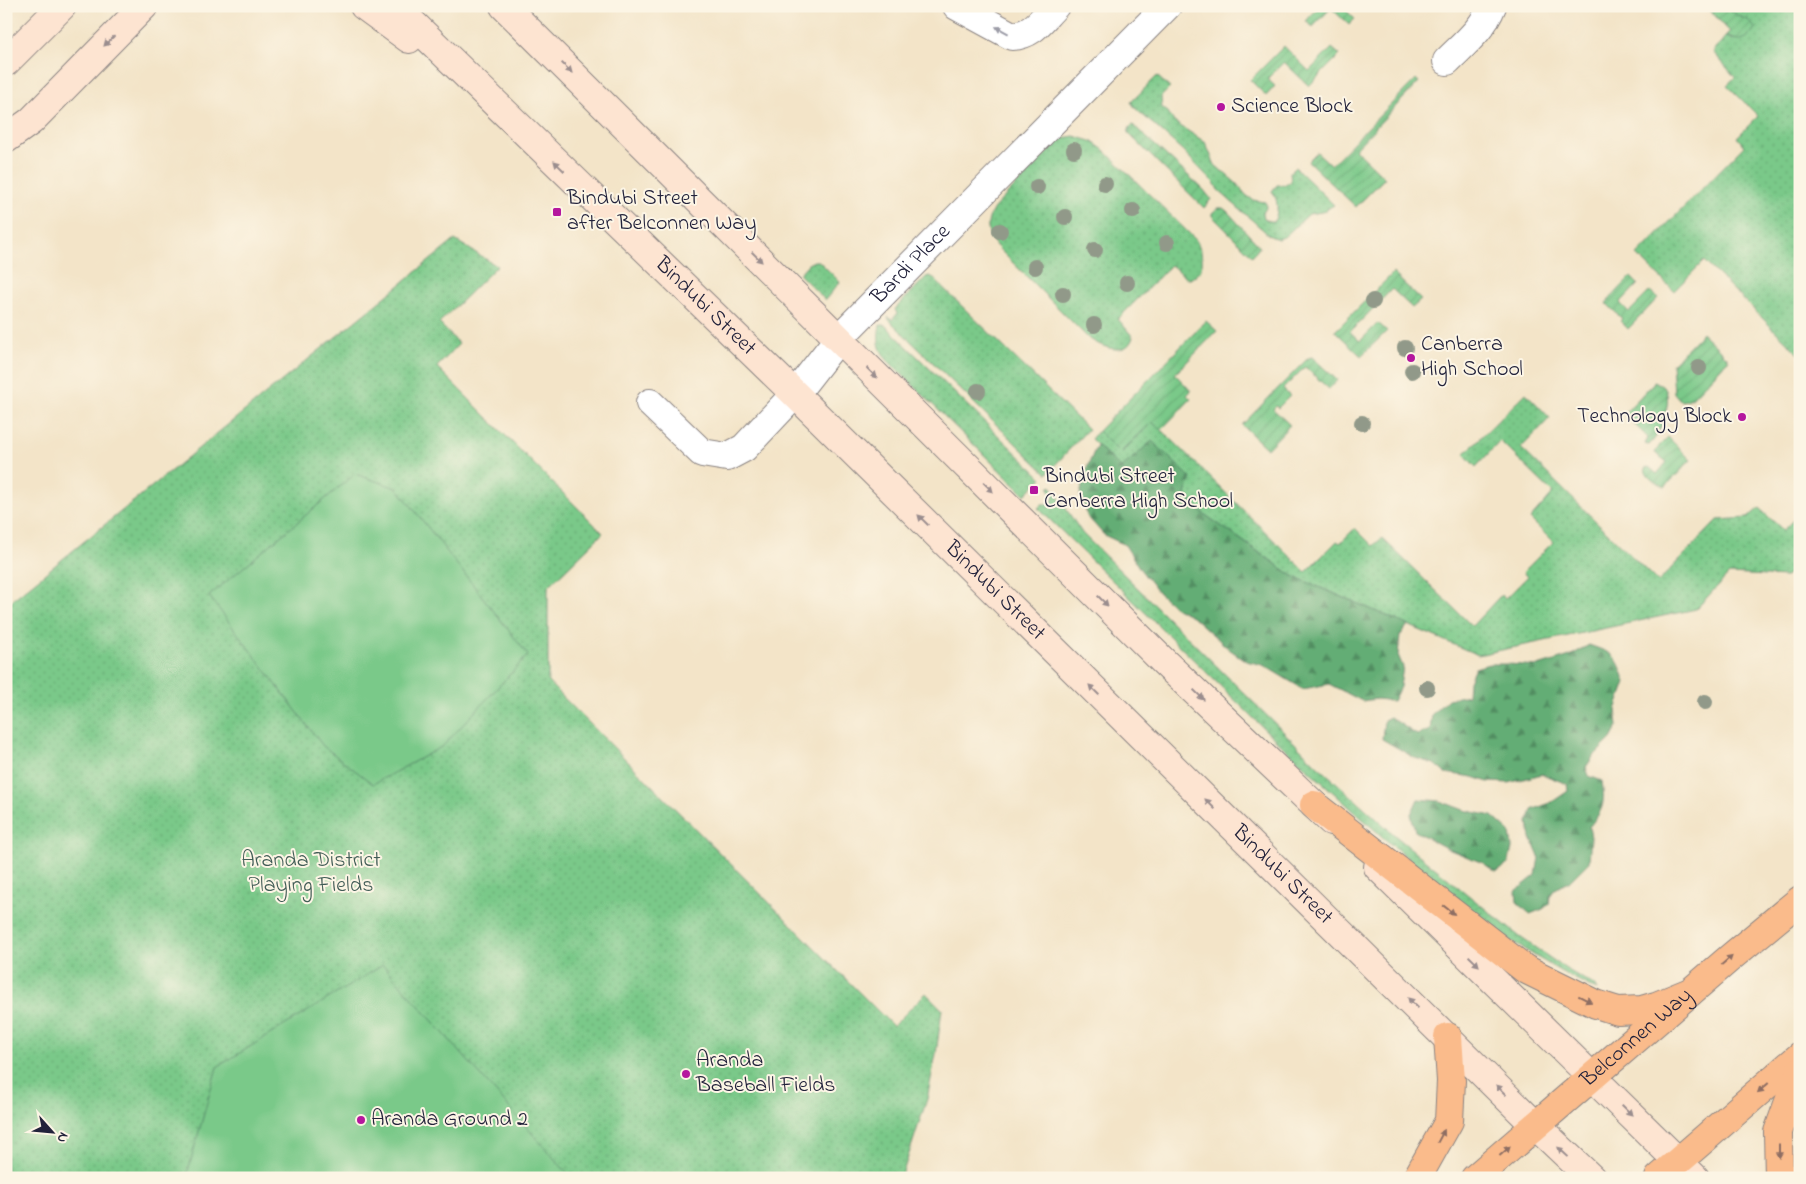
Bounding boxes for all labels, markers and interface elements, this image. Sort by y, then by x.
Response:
one-way arrow [994,26,1009,34]
one-way arrow [104,35,116,47]
one-way arrow [561,62,573,74]
place label: Science Block [1231,91,1353,123]
marker: Science Block [1215,101,1227,113]
one-way arrow [553,160,565,172]
place label: Bindubi Street after Belconnen Way [566,183,756,241]
marker: Bindubi Street after Belconnen Way [551,206,563,218]
street label: Bardi Place [863,217,959,313]
street label: Bindubi Street [646,249,764,364]
one-way arrow [751,251,763,263]
place label: Canberra High School [1421,329,1523,387]
marker: Canberra High School [1405,352,1417,364]
one-way arrow [866,367,878,379]
place label: Technology Block [1577,401,1732,434]
marker: Technology Block [1736,411,1748,423]
place label: Bindubi Street Canberra High School [1043,461,1233,519]
one-way arrow [982,481,994,493]
marker: Bindubi Street Canberra High School [1028,484,1040,496]
one-way arrow [917,514,929,526]
street label: Bindubi Street [936,533,1053,649]
one-way arrow [1097,595,1109,607]
one-way arrow [1088,684,1100,696]
one-way arrow [1193,689,1205,701]
one-way arrow [1204,798,1216,810]
street label: Bindubi Street [1224,817,1340,933]
park label: Aranda District Playing Fields [241,845,381,903]
one-way arrow [1442,905,1456,915]
one-way arrow [1720,954,1732,966]
one-way arrow [1468,955,1480,967]
street label: Belconnen Way [1573,981,1701,1096]
one-way arrow [1577,995,1592,1003]
one-way arrow [1408,997,1420,1009]
place label: Aranda Baseball Fields [695,1045,835,1102]
marker: Aranda Baseball Fields [680,1068,692,1080]
one-way arrow [1756,1082,1769,1093]
one-way arrow [1496,1085,1508,1097]
place label: Aranda Ground 2 [371,1104,528,1136]
one-way arrow [1621,1104,1633,1116]
north arrow [28,1106,78,1156]
marker: Aranda Ground 2 [355,1114,367,1126]
text: N [51,1128,74,1146]
one-way arrow [1437,1128,1445,1143]
one-way arrow [1775,1143,1783,1159]
one-way arrow [1499,1146,1512,1157]
one-way arrow [1557,1146,1569,1158]

